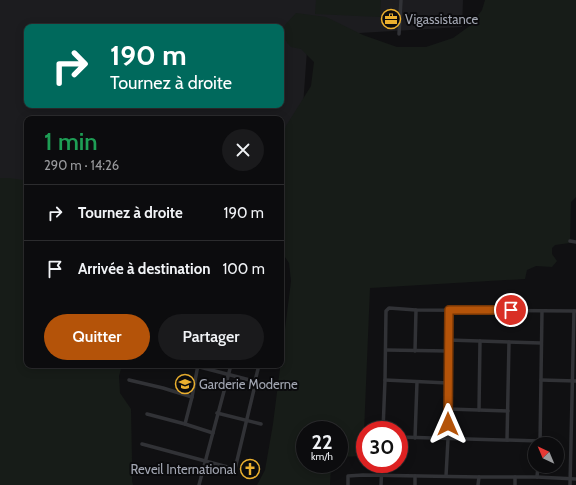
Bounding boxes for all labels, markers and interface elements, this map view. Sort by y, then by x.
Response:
office icon: Vigassistance [380,8,402,30]
place label: Vigassistance [405,11,479,27]
text: 190 m [110,38,186,72]
icon: right [44,40,96,92]
text: Tournez à droite [110,72,232,94]
text: 1 min [44,127,98,156]
button: close [222,129,264,171]
text: 290 m · 14:26 [44,157,119,173]
icon: right [44,202,66,224]
text: Tournez à droite [78,204,183,222]
text: 190 m [224,204,264,222]
icon: arrive [44,258,66,280]
text: Arrivée à destination [78,260,210,278]
text: 100 m [222,260,265,278]
pin [494,293,528,327]
icon: arrive [500,299,522,321]
button: Quitter [44,314,150,360]
button: Partager [158,314,264,360]
school or university icon: Garderie Moderne [174,373,196,395]
place label: Garderie Moderne [199,376,298,392]
position arrow [427,403,469,445]
speed limit sign: 30 [356,421,408,473]
text: 22 [311,430,333,454]
north arrow [528,437,564,473]
map controls [528,437,564,473]
text: km/h [311,450,333,463]
church icon: Reveil International [239,458,261,480]
place label: Reveil International [130,461,236,477]

